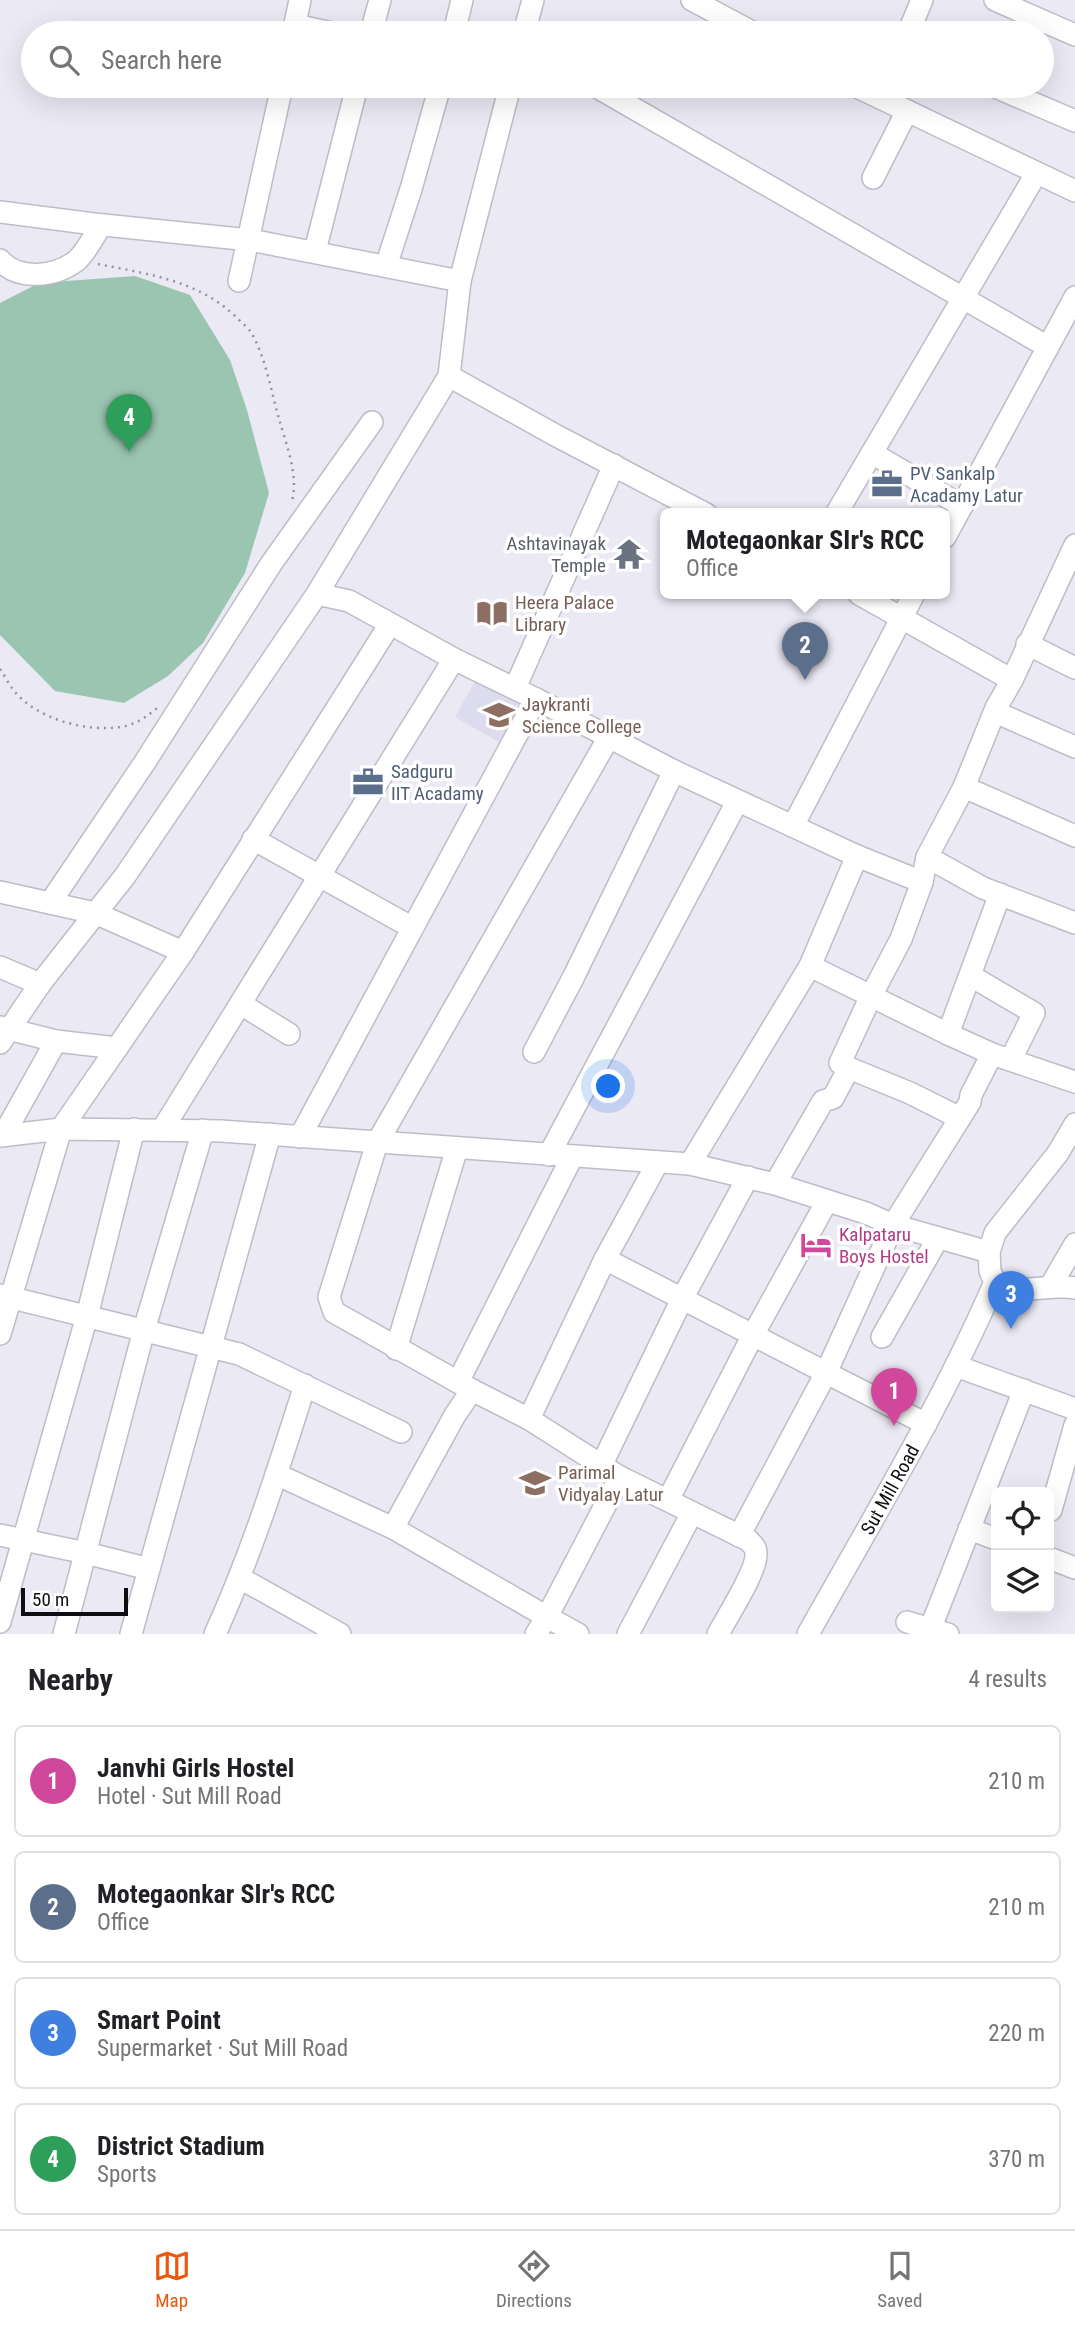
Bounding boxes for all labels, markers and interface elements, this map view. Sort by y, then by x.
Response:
search box [21,21,1054,98]
icon: search [45,41,83,79]
text: Search here [101,45,222,75]
pin: 4 [106,394,152,452]
place label: PV Sankalp Acadamy Latur [910,462,1023,507]
office icon: PV Sankalp Acadamy Latur [870,467,904,501]
popup [660,508,950,599]
text: Motegaonkar SIr's RCC [686,525,924,555]
place label: Ashtavinayak Temple [507,532,606,577]
temple icon: Ashtavinayak Temple [612,537,646,571]
text: Office [686,555,738,582]
place label: Heera Palace Library [515,591,614,636]
library icon: Heera Palace Library [475,596,509,630]
pin: 2 [782,622,828,680]
place label: Jaykranti Science College [522,693,641,738]
school or university icon: Jaykranti Science College [482,698,516,732]
place label: Sadguru IIT Acadamy [391,760,484,805]
office icon: Sadguru IIT Acadamy [351,765,385,799]
your location [591,1069,625,1103]
place label: Kalpataru Boys Hostel [839,1223,929,1268]
hotel icon: Kalpataru Boys Hostel [799,1228,833,1262]
pin: 3 [988,1271,1034,1329]
pin: 1 [871,1368,917,1426]
street label: Sut Mill Road [855,1441,924,1538]
place label: Parimal Vidyalay Latur [558,1461,664,1506]
school or university icon: Parimal Vidyalay Latur [518,1466,552,1500]
map controls [991,1487,1054,1613]
button: locate [991,1487,1054,1550]
button: layers [991,1550,1054,1613]
scale bar [21,1585,128,1617]
text: 50 m [32,1588,69,1611]
text: Nearby [28,1662,113,1697]
text: 4 results [969,1666,1047,1693]
text: Janvhi Girls Hostel [97,1753,294,1783]
text: 1 [47,1768,59,1795]
text: 210 m [988,1768,1045,1795]
text: Hotel · Sut Mill Road [97,1783,282,1810]
text: Motegaonkar SIr's RCC [97,1879,335,1909]
text: 2 [47,1894,59,1921]
text: 210 m [988,1894,1045,1921]
text: Office [97,1909,149,1936]
text: Smart Point [97,2005,221,2035]
text: 3 [47,2020,59,2047]
text: 220 m [988,2020,1045,2047]
text: Supermarket · Sut Mill Road [97,2035,348,2062]
text: District Stadium [97,2131,265,2161]
text: 4 [47,2146,59,2173]
text: 370 m [988,2146,1045,2173]
text: Sports [97,2161,157,2188]
tab: Map [153,2247,191,2312]
tab: Directions [496,2247,572,2312]
tab: Saved [877,2247,922,2312]

